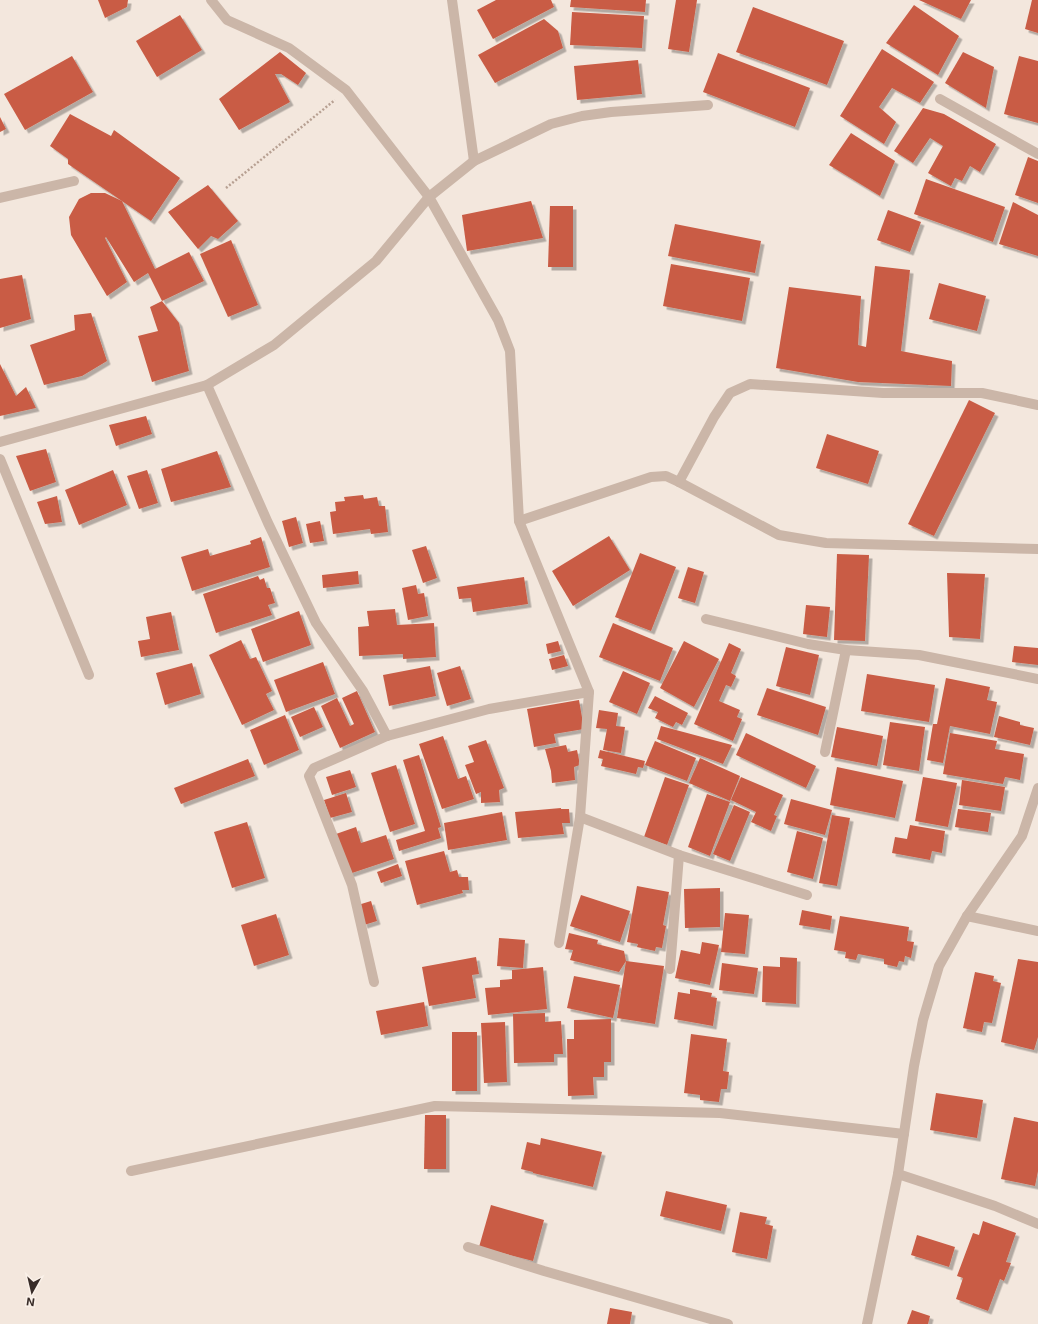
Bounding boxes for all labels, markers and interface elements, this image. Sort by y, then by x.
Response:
north arrow [12,1272,52,1312]
text: N [25,1294,36,1309]

